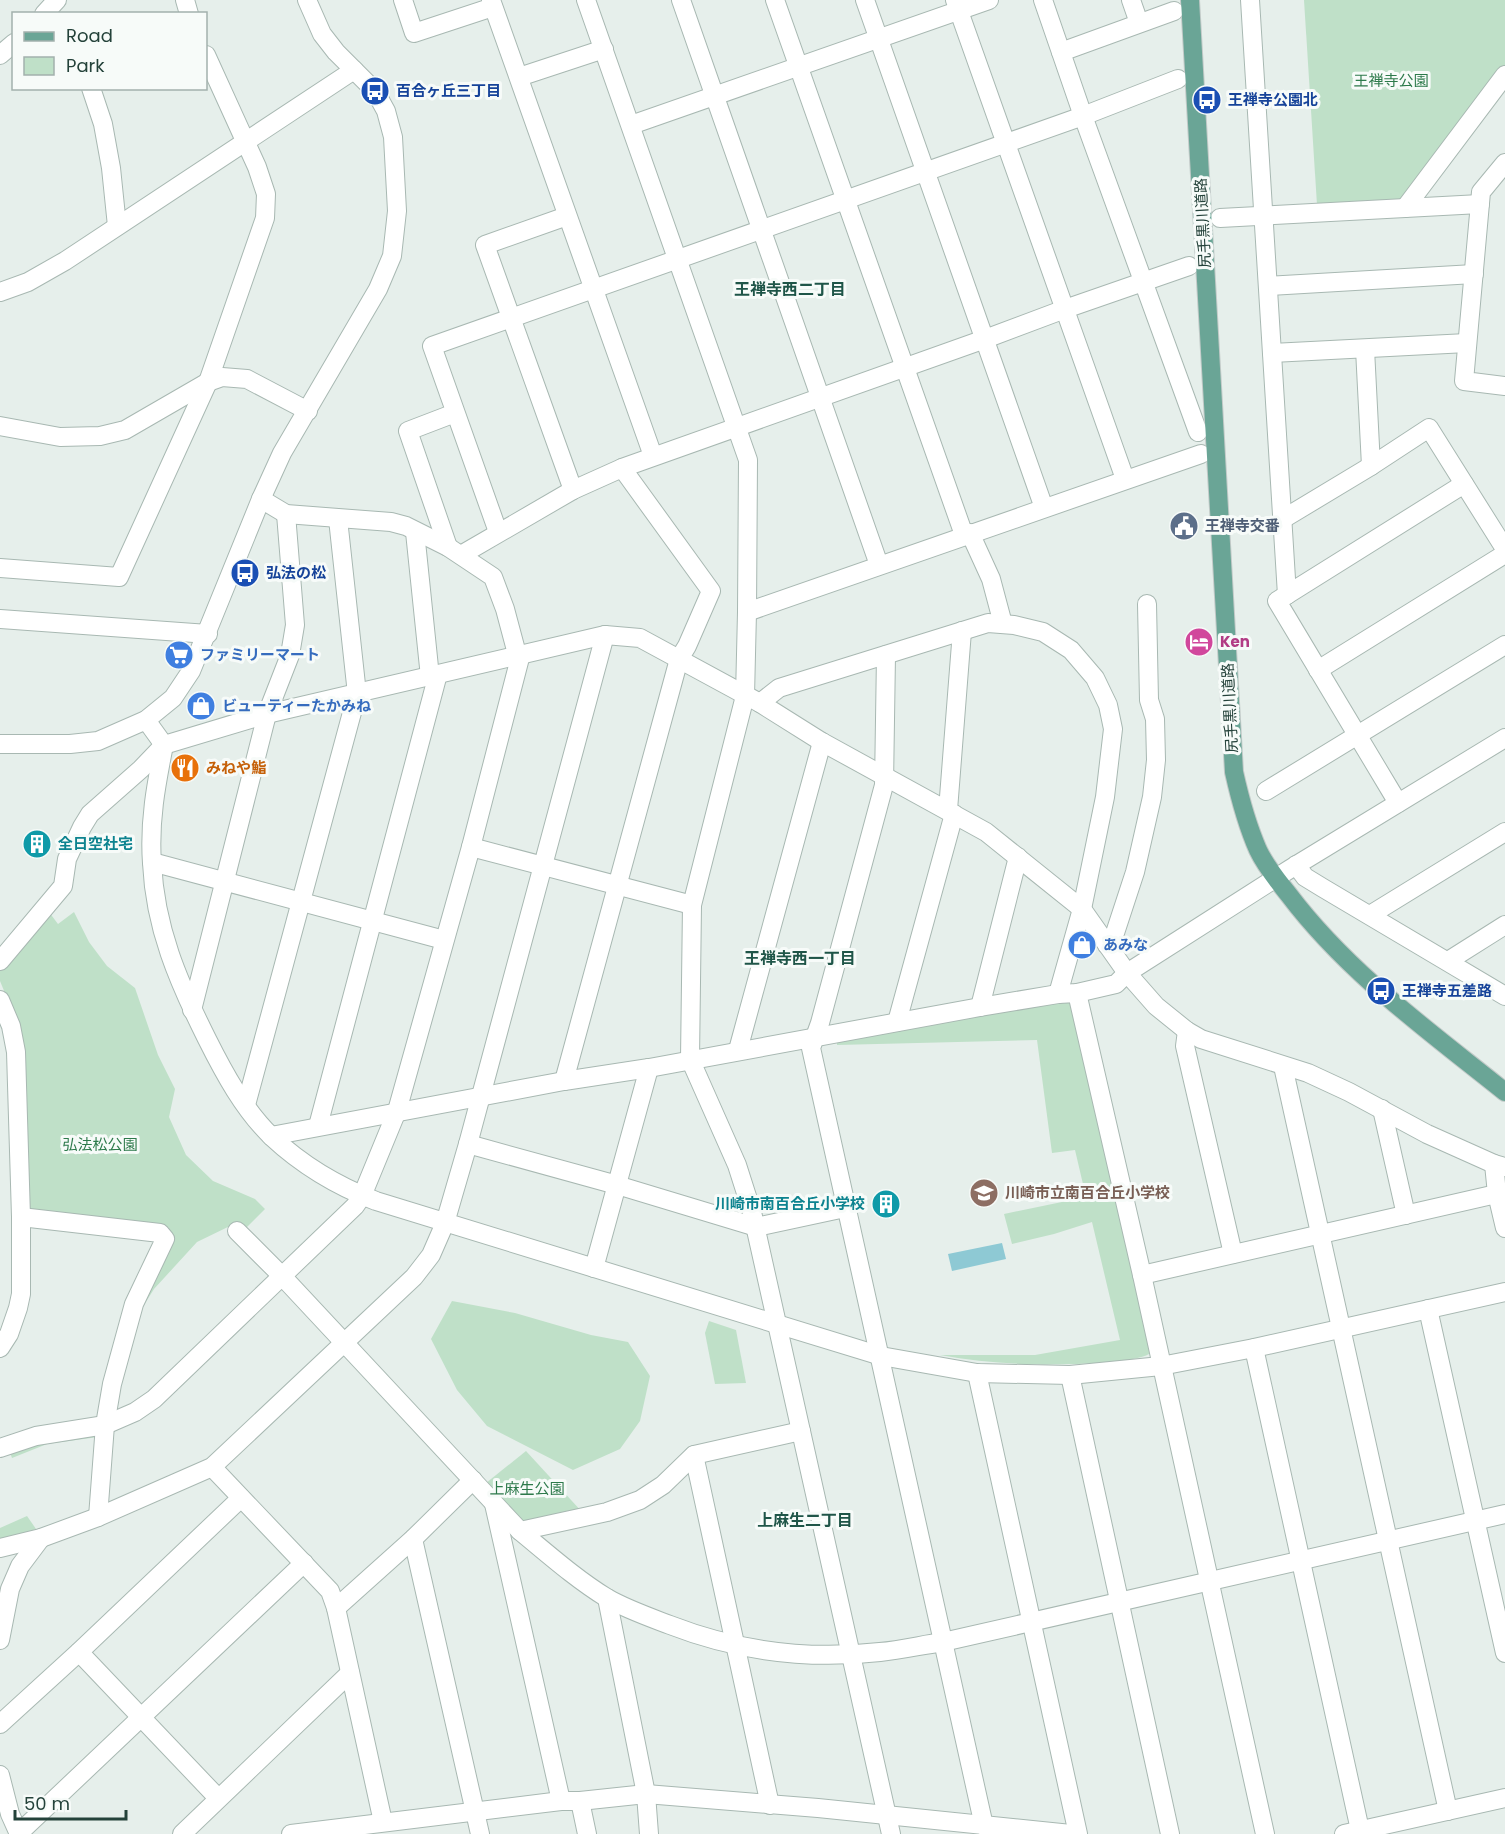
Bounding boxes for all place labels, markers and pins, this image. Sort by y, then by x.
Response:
bus stop icon: 百合ヶ丘三丁目 [359,75,391,107]
place label: 百合ヶ丘三丁目 [396,80,501,101]
bus stop icon: 王禅寺公園北 [1191,84,1223,116]
place label: 王禅寺公園北 [1228,89,1318,110]
public building icon: 王禅寺交番 [1168,510,1200,542]
place label: 王禅寺交番 [1205,515,1280,536]
bus stop icon: 弘法の松 [229,557,261,589]
place label: 弘法の松 [266,562,326,583]
hotel icon: Ken [1183,626,1215,658]
place label: Ken [1220,631,1250,652]
supermarket icon: ファミリーマート [163,639,195,671]
place label: ファミリーマート [200,644,320,665]
shop icon: ビューティーたかみね [185,690,217,722]
place label: ビューティーたかみね [222,695,371,716]
restaurant icon: みねや鮨 [169,752,201,784]
place label: みねや鮨 [206,757,267,778]
building icon: 全日空社宅 [21,828,53,860]
place label: 全日空社宅 [58,833,133,854]
shop icon: あみな [1066,929,1098,961]
place label: あみな [1103,934,1148,955]
bus stop icon: 王禅寺五差路 [1365,975,1397,1007]
place label: 王禅寺五差路 [1402,980,1492,1001]
school or university icon: 川崎市立南百合丘小学校 [968,1177,1000,1209]
place label: 川崎市立南百合丘小学校 [1005,1182,1170,1203]
building icon: 川崎市南百合丘小学校 [870,1188,902,1220]
place label: 川崎市南百合丘小学校 [715,1193,865,1214]

